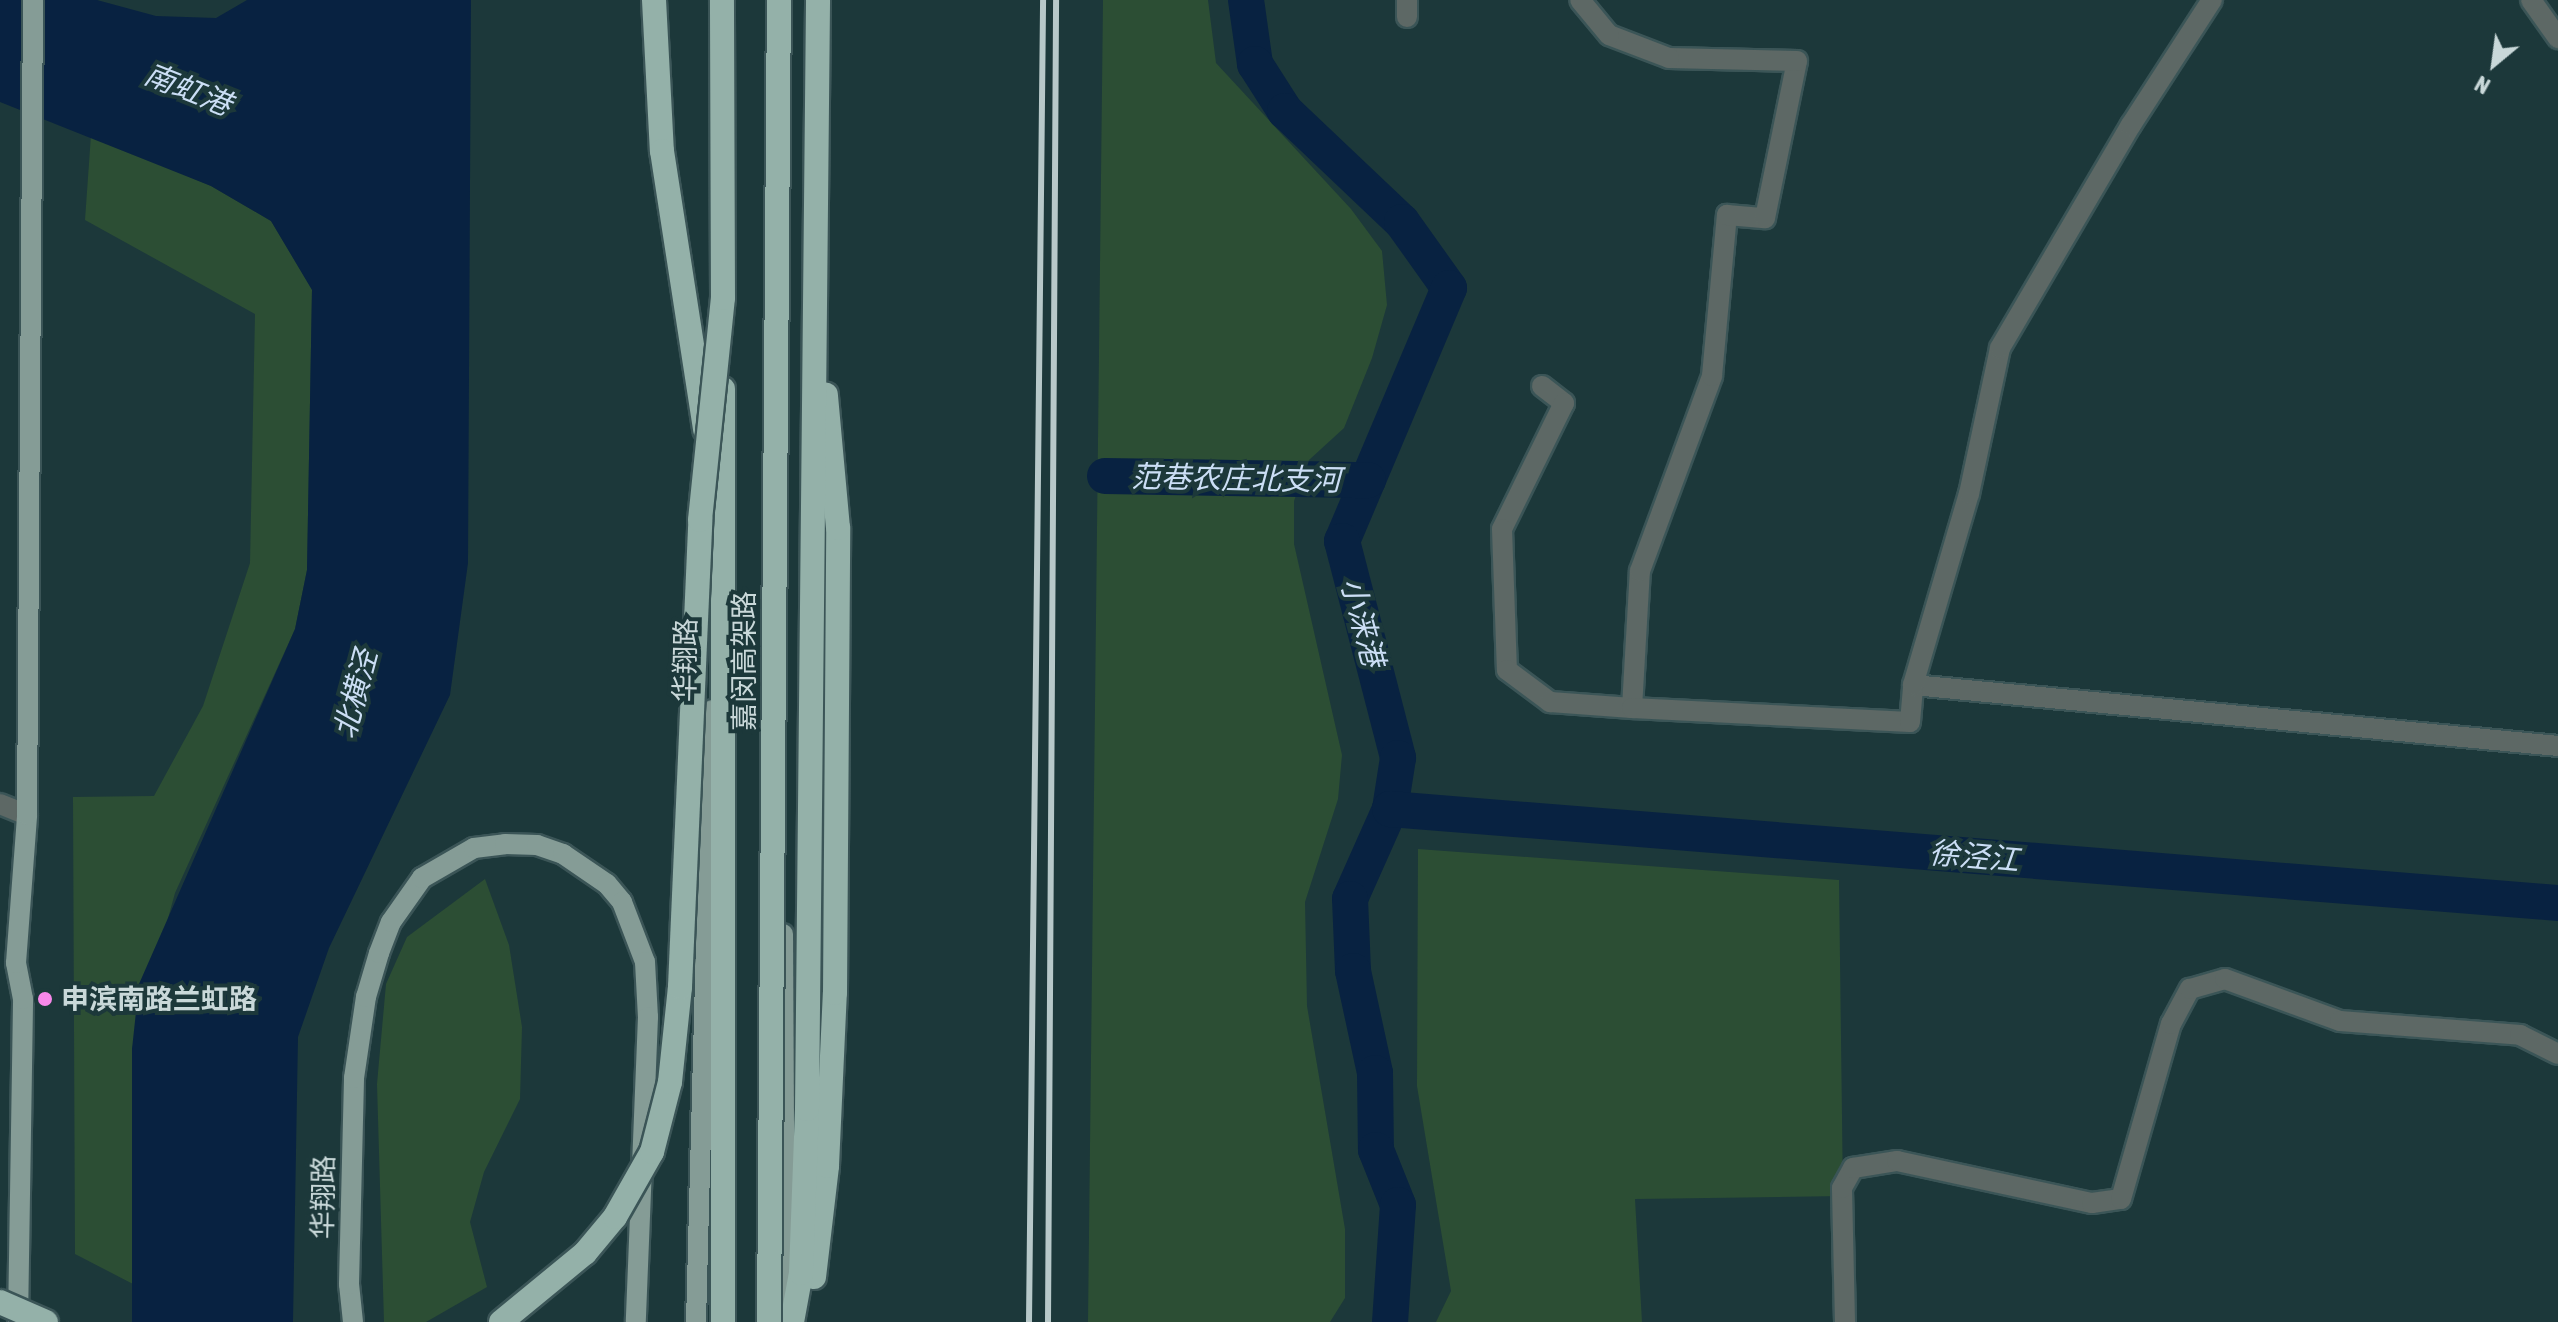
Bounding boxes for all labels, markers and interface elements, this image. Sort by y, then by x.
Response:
north arrow [2454,24,2534,104]
water label: 南虹港 [140,55,236,123]
text: N [2470,70,2494,100]
water label: 范巷农庄北支河 [1131,458,1341,498]
water label: 小涞港 [1334,574,1392,670]
street label: 嘉闵高架路 [727,591,761,731]
street label: 华翔路 [667,618,703,702]
water label: 北横泾 [326,646,384,742]
water label: 徐泾江 [1928,834,2020,878]
place label: 申滨南路兰虹路 [61,982,257,1016]
marker: 申滨南路兰虹路 [36,990,54,1008]
street label: 华翔路 [305,1155,341,1239]

